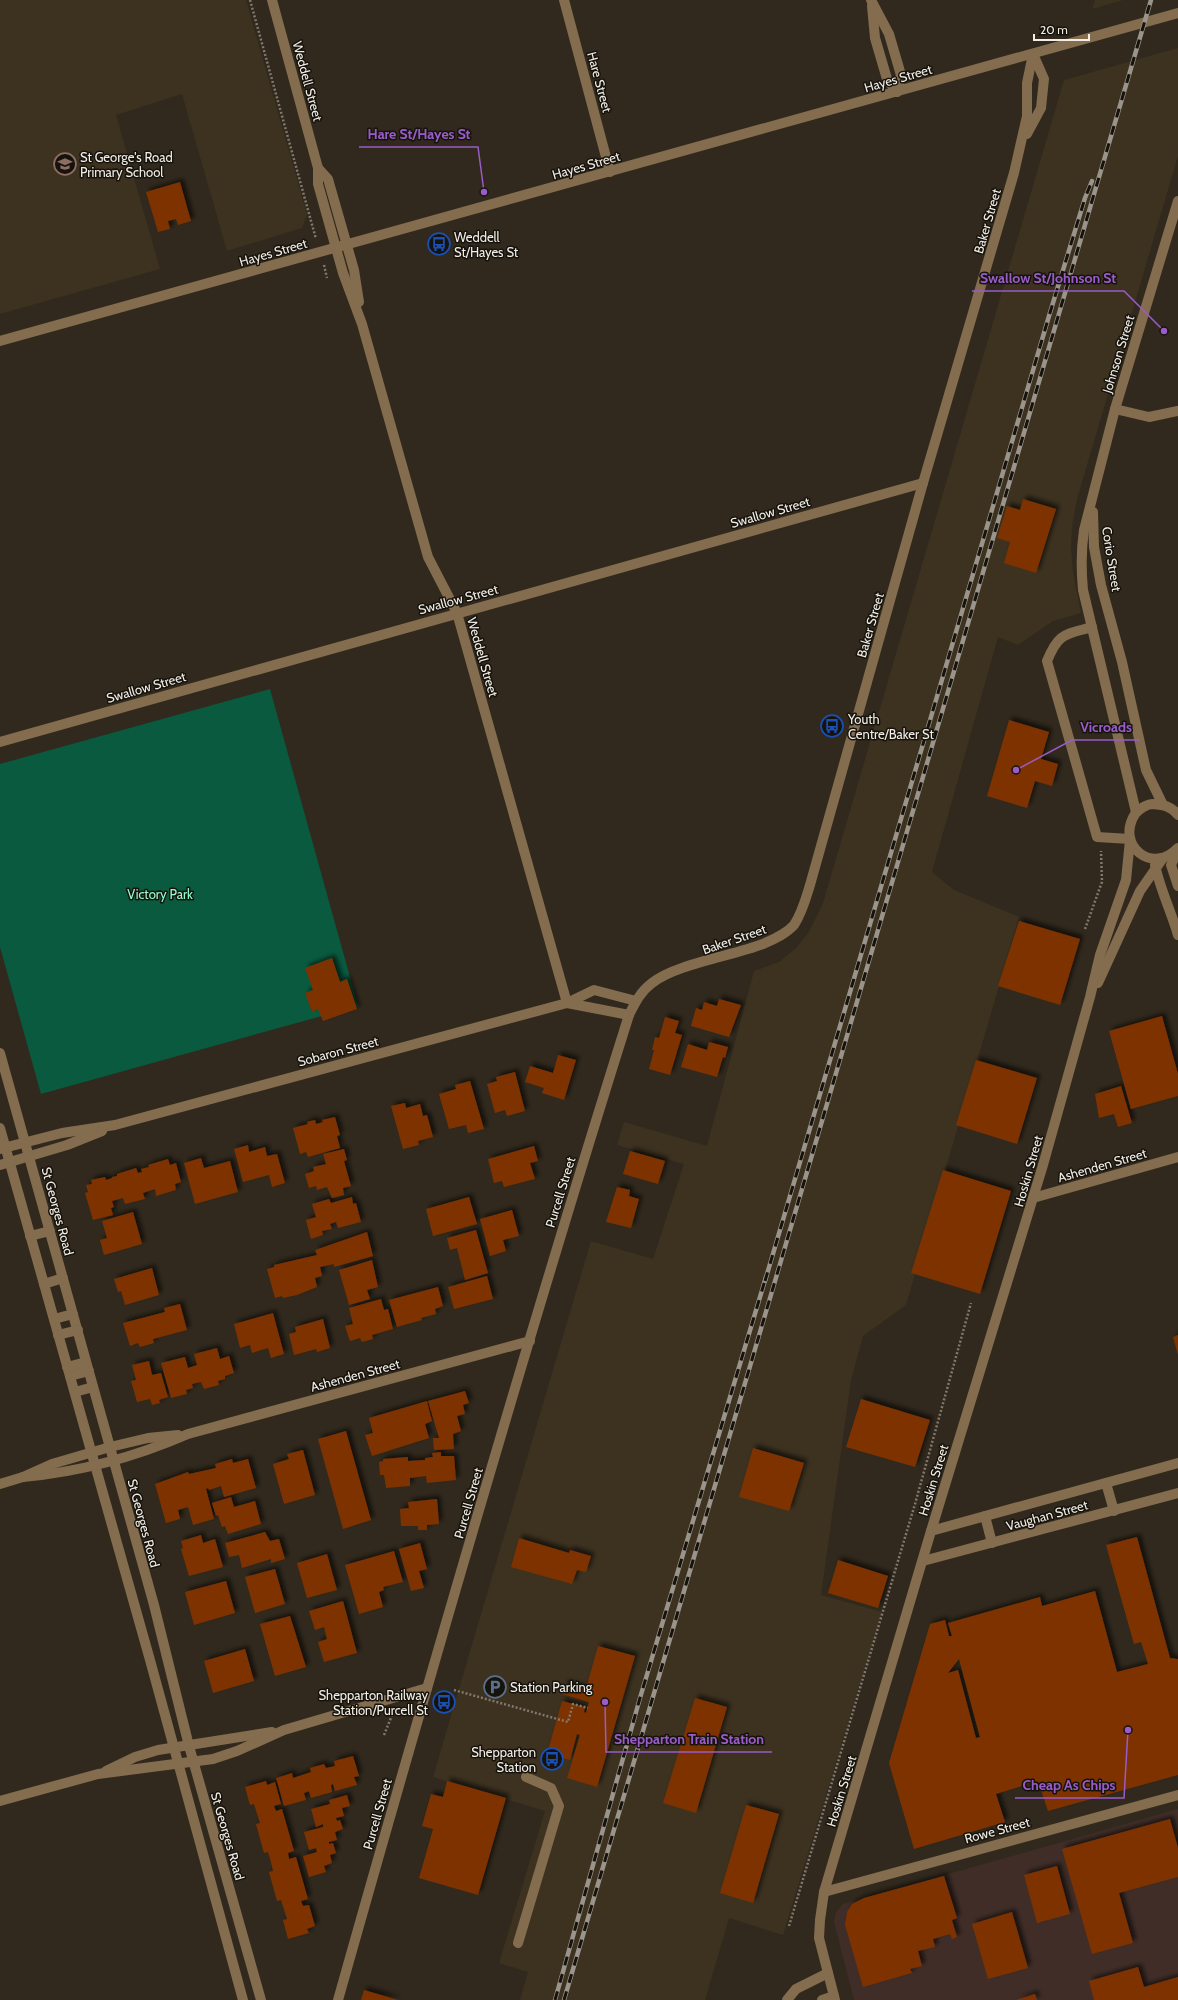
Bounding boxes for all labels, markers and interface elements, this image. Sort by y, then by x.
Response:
scale bar [1034,16,1089,42]
text: 20 m [1040,22,1068,37]
street label: Weddell Street [290,39,326,123]
street label: Hare Street [584,50,616,115]
street label: Hayes Street [862,61,934,95]
callout: Hare St/Hayes St [359,121,478,147]
text: Hare St/Hayes St [368,125,471,143]
street label: Hayes Street [550,148,622,182]
place label: St George's Road Primary School [80,149,173,180]
school or university icon: St George's Road Primary School [52,151,78,177]
street label: Baker Street [970,186,1004,255]
place label: Weddell St/Hayes St [454,229,519,260]
bus stop icon: Weddell St/Hayes St [426,231,452,257]
street label: Hayes Street [237,235,309,269]
callout: Swallow St/Johnson St [972,265,1124,291]
text: Swallow St/Johnson St [980,269,1116,287]
street label: Johnson Street [1098,312,1138,396]
street label: Swallow Street [728,493,812,531]
street label: Corio Street [1099,525,1125,593]
street label: Swallow Street [416,581,500,617]
street label: Baker Street [853,590,887,659]
street label: Weddell Street [464,615,502,699]
street label: Swallow Street [104,668,188,706]
place label: Youth Centre/Baker St [847,711,934,742]
bus stop icon: Youth Centre/Baker St [819,713,845,739]
callout: Vicroads [1072,714,1140,740]
text: Vicroads [1080,718,1132,736]
park label: Victory Park [127,886,193,902]
street label: Baker Street [700,920,769,957]
street label: Sobaron Street [296,1032,381,1069]
street label: Hoskin Street [1010,1133,1046,1209]
street label: Ashenden Street [1056,1144,1149,1185]
street label: Purcell Street [542,1154,579,1229]
street label: St Georges Road [39,1165,77,1257]
street label: Ashenden Street [309,1355,402,1395]
street label: Hoskin Street [915,1442,952,1518]
street label: Purcell Street [450,1465,486,1540]
street label: St Georges Road [125,1477,163,1569]
street label: Vaughan Street [1004,1496,1090,1534]
parking icon: Station Parking [482,1674,508,1700]
place label: Station Parking [510,1679,593,1695]
place label: Shepparton Railway Station/Purcell St [319,1687,429,1718]
bus stop icon: Shepparton Railway Station/Purcell St [431,1689,457,1715]
callout: Shepparton Train Station [606,1726,772,1752]
text: Shepparton Train Station [614,1730,764,1748]
place label: Shepparton Station [471,1744,536,1775]
bus stop icon: Shepparton Station [539,1746,565,1772]
street label: Hoskin Street [823,1753,860,1829]
callout: Cheap As Chips [1015,1772,1124,1798]
street label: Purcell Street [359,1776,395,1851]
text: Cheap As Chips [1023,1776,1116,1794]
street label: St Georges Road [208,1790,248,1882]
street label: Rowe Street [963,1813,1032,1846]

